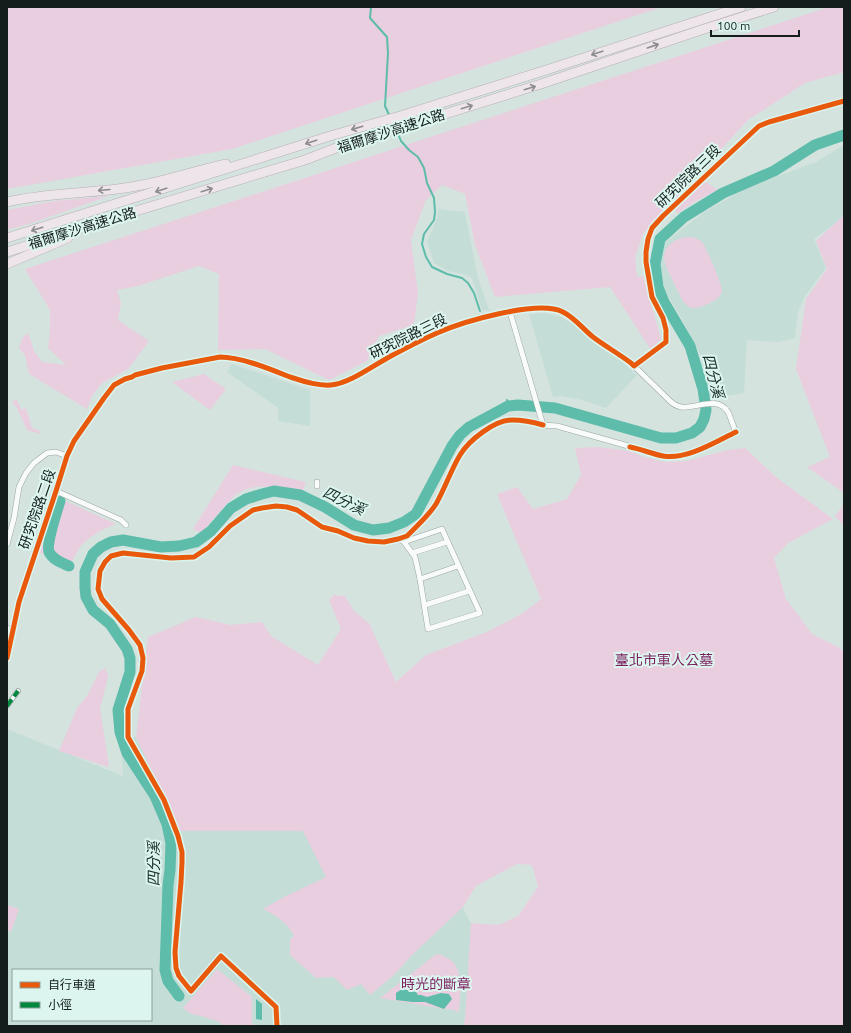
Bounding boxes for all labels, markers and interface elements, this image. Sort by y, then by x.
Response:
scale bar [711,12,799,38]
text: 100 m [717,19,750,32]
one-way arrow [646,42,658,50]
one-way arrow [592,50,604,58]
one-way arrow [523,84,536,91]
one-way arrow [460,103,473,110]
street label: 福爾摩沙高速公路 [335,106,447,156]
one-way arrow [351,125,364,132]
one-way arrow [305,139,318,146]
street label: 研究院路三段 [652,141,724,211]
one-way arrow [201,185,213,193]
one-way arrow [98,186,111,194]
one-way arrow [155,187,168,194]
street label: 福爾摩沙高速公路 [26,204,138,252]
one-way arrow [31,226,44,233]
street label: 研究院路三段 [367,310,449,362]
water label: 四分溪 [700,352,728,402]
street label: 研究院路二段 [16,467,58,551]
water label: 四分溪 [320,483,370,519]
park label: 臺北市軍人公墓 [615,652,713,668]
water label: 四分溪 [145,840,162,887]
legend [12,969,152,1021]
park label: 時光的斷章 [401,976,471,992]
text: 自行車道 [48,978,96,991]
text: 小徑 [48,998,72,1011]

